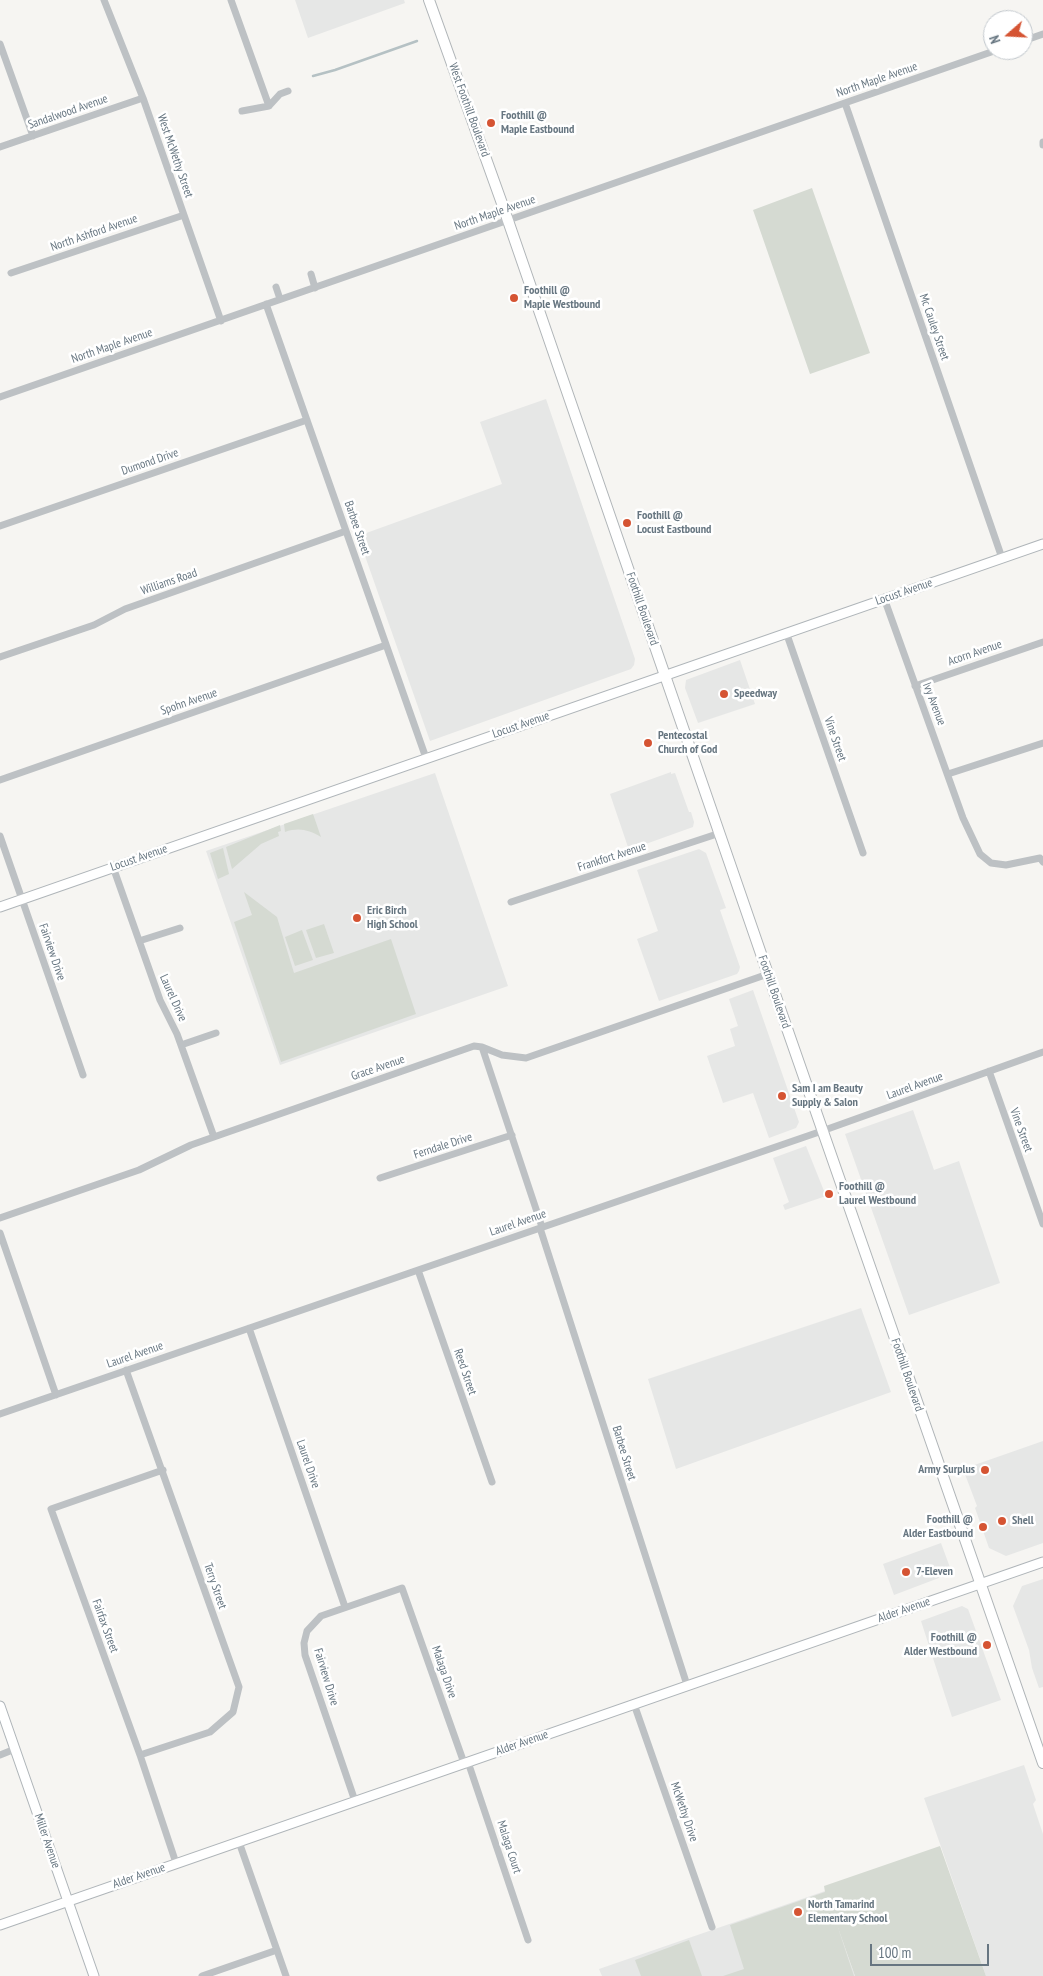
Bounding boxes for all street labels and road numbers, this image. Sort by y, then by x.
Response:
street label: North Maple Avenue [835,59,919,101]
street label: West Foothill Boulevard [445,61,493,159]
street label: Sandalwood Avenue [26,92,110,132]
street label: West McWethy Street [154,112,196,200]
street label: North Maple Avenue [453,192,537,234]
street label: North Ashford Avenue [49,211,139,255]
street label: Mc Cauley Street [916,292,952,362]
street label: North Maple Avenue [70,325,154,367]
street label: Dumond Drive [120,446,180,478]
street label: Barbee Street [341,499,373,557]
street label: Williams Road [139,566,199,598]
street label: Foothill Boulevard [623,571,661,647]
street label: Locust Avenue [874,576,934,608]
street label: Acorn Avenue [946,637,1004,669]
street label: Ivy Avenue [919,680,949,728]
street label: Spohn Avenue [159,686,219,718]
street label: Locust Avenue [491,709,551,741]
street label: Vine Street [821,715,849,763]
street label: Frankfort Avenue [576,839,648,875]
street label: Locust Avenue [109,842,169,874]
street label: Fairview Drive [36,922,68,982]
street label: Foothill Boulevard [755,954,793,1030]
street label: Laurel Drive [156,972,190,1024]
street label: Grace Avenue [349,1052,407,1084]
street label: Laurel Avenue [885,1069,945,1103]
street label: Vine Street [1006,1106,1036,1154]
street label: Ferndale Drive [412,1130,474,1162]
street label: Laurel Avenue [488,1207,548,1239]
street label: Foothill Boulevard [888,1337,926,1413]
street label: Laurel Avenue [105,1339,165,1371]
street label: Reed Street [450,1347,480,1397]
street label: Barbee Street [609,1424,639,1482]
street label: Laurel Drive [293,1438,323,1490]
street label: Terry Street [200,1561,230,1611]
street label: Alder Avenue [876,1594,932,1626]
street label: Fairfax Street [89,1597,121,1655]
street label: Malaga Drive [428,1644,460,1700]
street label: Fairview Drive [310,1647,342,1707]
street label: Alder Avenue [494,1727,550,1759]
street label: McWethy Drive [667,1780,701,1844]
street label: Miller Avenue [31,1812,63,1870]
street label: Malaga Court [494,1819,524,1875]
street label: Alder Avenue [111,1860,167,1892]

